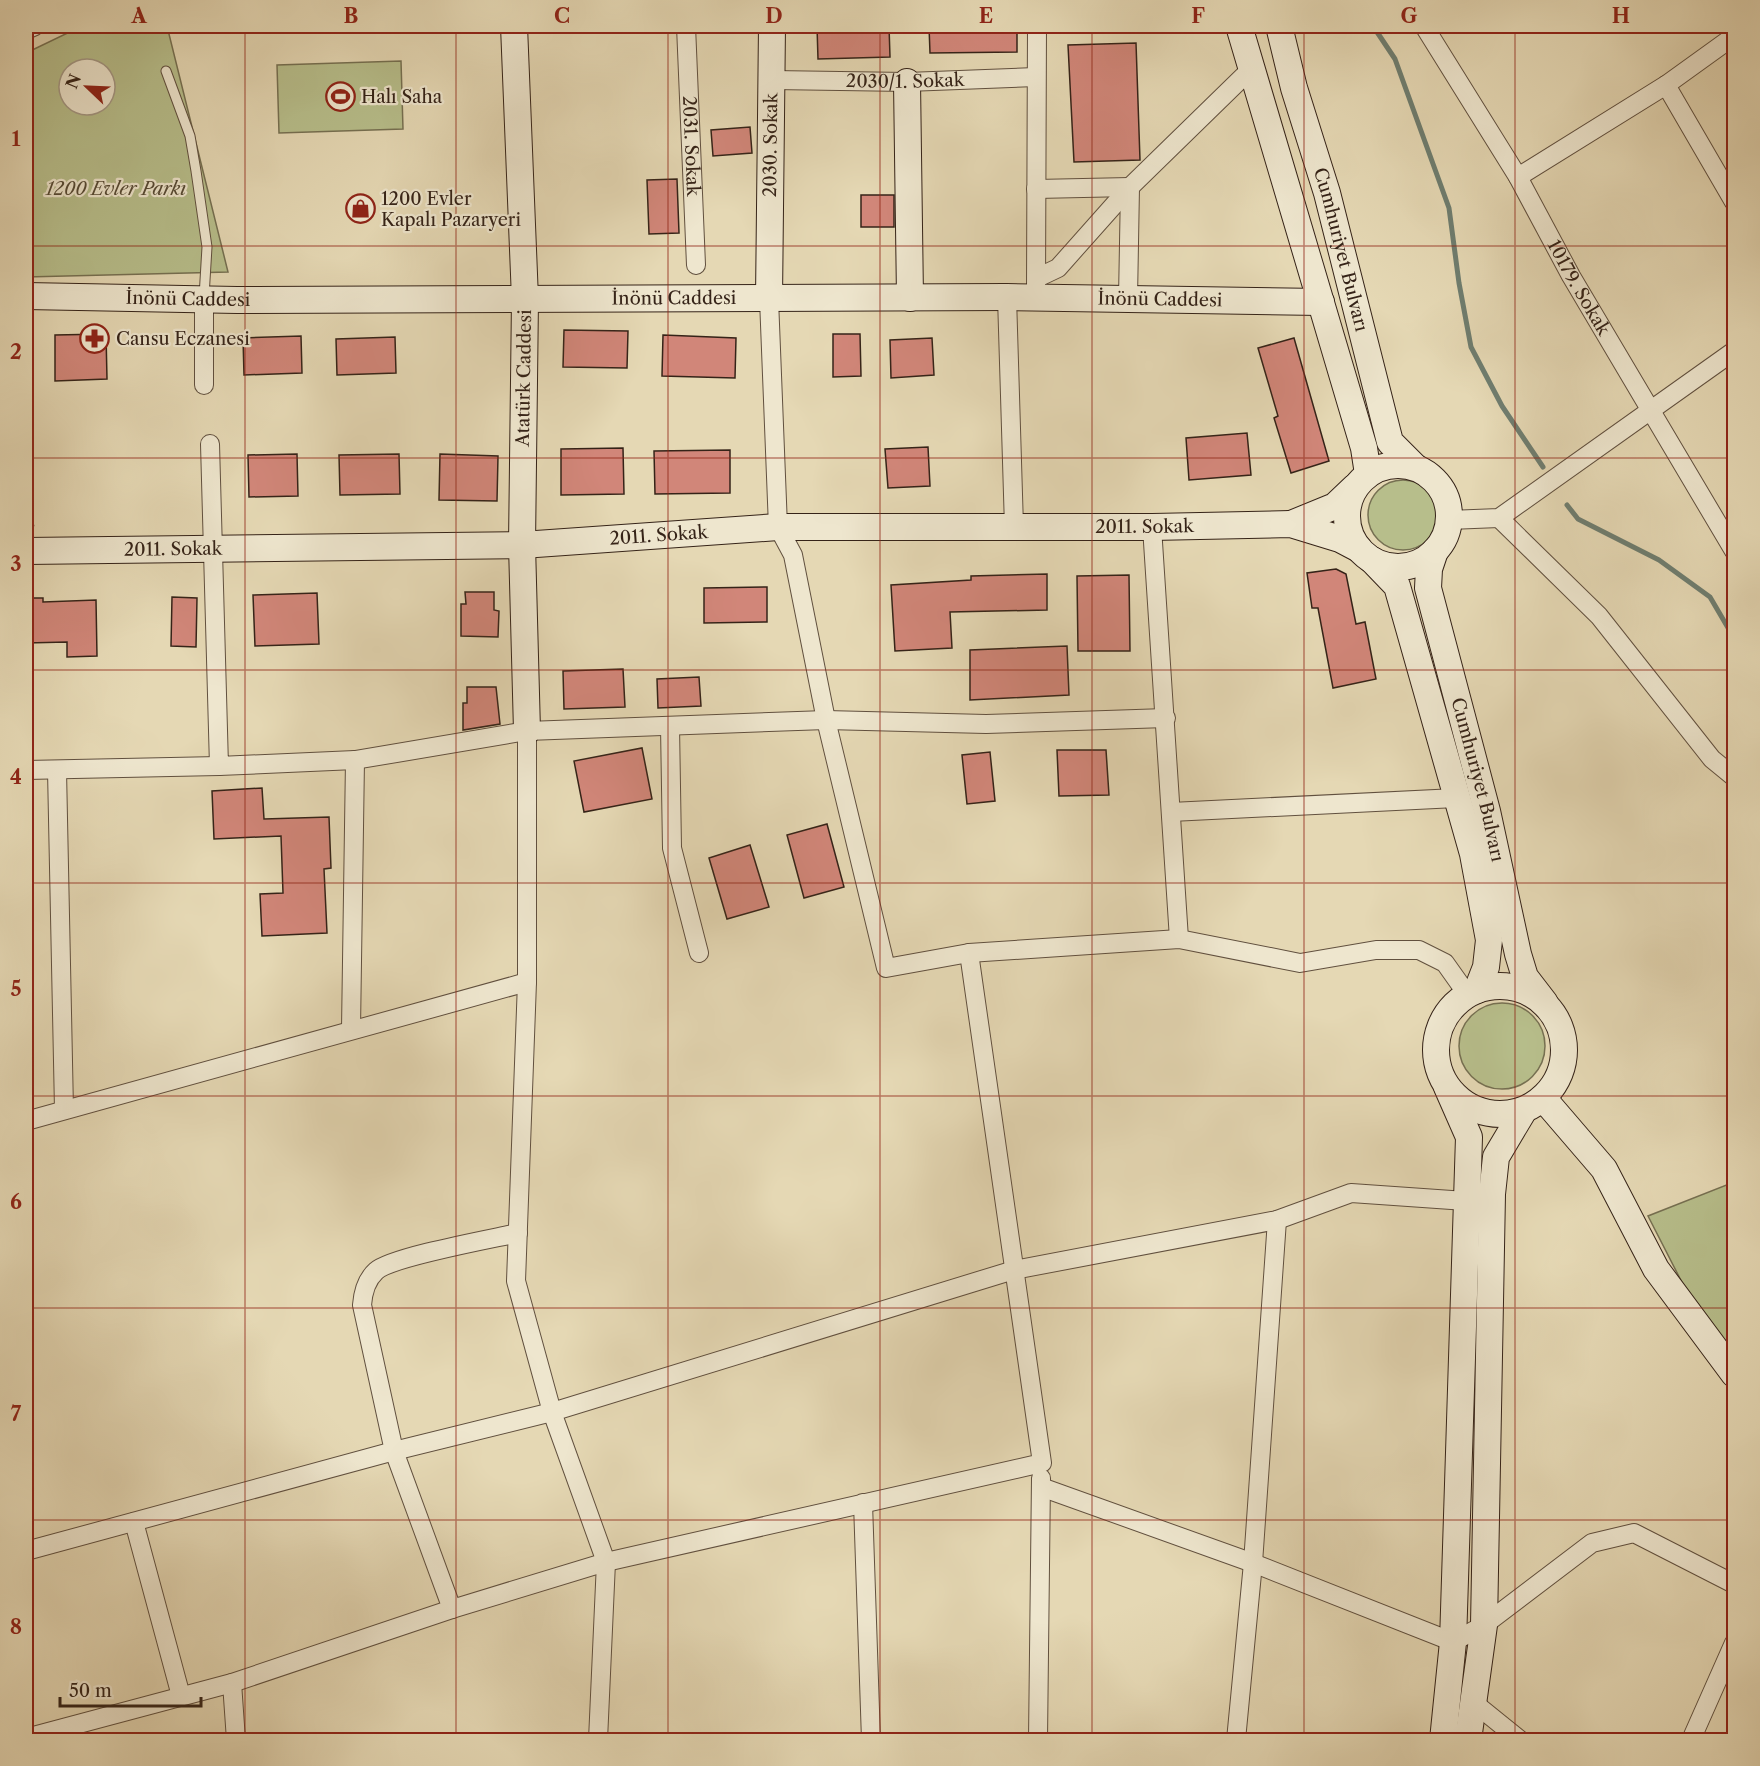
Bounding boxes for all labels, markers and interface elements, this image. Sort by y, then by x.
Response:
text: A [130,4,147,28]
text: B [344,4,359,28]
text: C [554,4,570,28]
text: D [765,4,783,28]
text: E [979,4,993,28]
text: F [1191,4,1205,28]
text: G [1401,4,1418,28]
text: H [1612,4,1630,28]
north arrow [57,57,117,117]
street label: 2030/1. Sokak [846,69,966,93]
text: N [61,71,85,91]
sports icon: Halı Saha [324,81,356,113]
place label: Halı Saha [361,86,443,108]
street label: 2030. Sokak [759,91,782,197]
street label: 2031. Sokak [678,95,704,198]
text: 1 [12,127,21,151]
street label: Cumhuriyet Bulvarı [1309,165,1373,334]
park label: 1200 Evler Parkı [45,178,186,200]
place label: 1200 Evler Kapalı Pazaryeri [381,188,521,231]
shop icon: 1200 Evler Kapalı Pazaryeri [344,193,376,225]
street label: 10179. Sokak [1543,236,1615,341]
street label: İnönü Caddesi [125,286,251,311]
street label: İnönü Caddesi [1097,286,1223,311]
street label: İnönü Caddesi [612,287,737,310]
street label: Atatürk Caddesi [512,309,536,448]
pharmacy icon: Cansu Eczanesi [79,323,111,355]
place label: Cansu Eczanesi [116,328,250,350]
text: 2 [10,340,22,364]
street label: 2011. Sokak [1095,515,1195,538]
street label: 2011. Sokak [609,521,710,550]
street label: 2011. Sokak [124,538,224,561]
text: 3 [10,552,22,576]
street label: Cumhuriyet Bulvarı [1446,695,1509,864]
text: 4 [10,765,22,789]
text: 5 [10,977,22,1001]
text: 6 [10,1190,22,1214]
text: 7 [11,1402,22,1426]
text: 8 [10,1615,22,1639]
scale bar [60,1670,201,1708]
text: 50 m [69,1680,112,1702]

